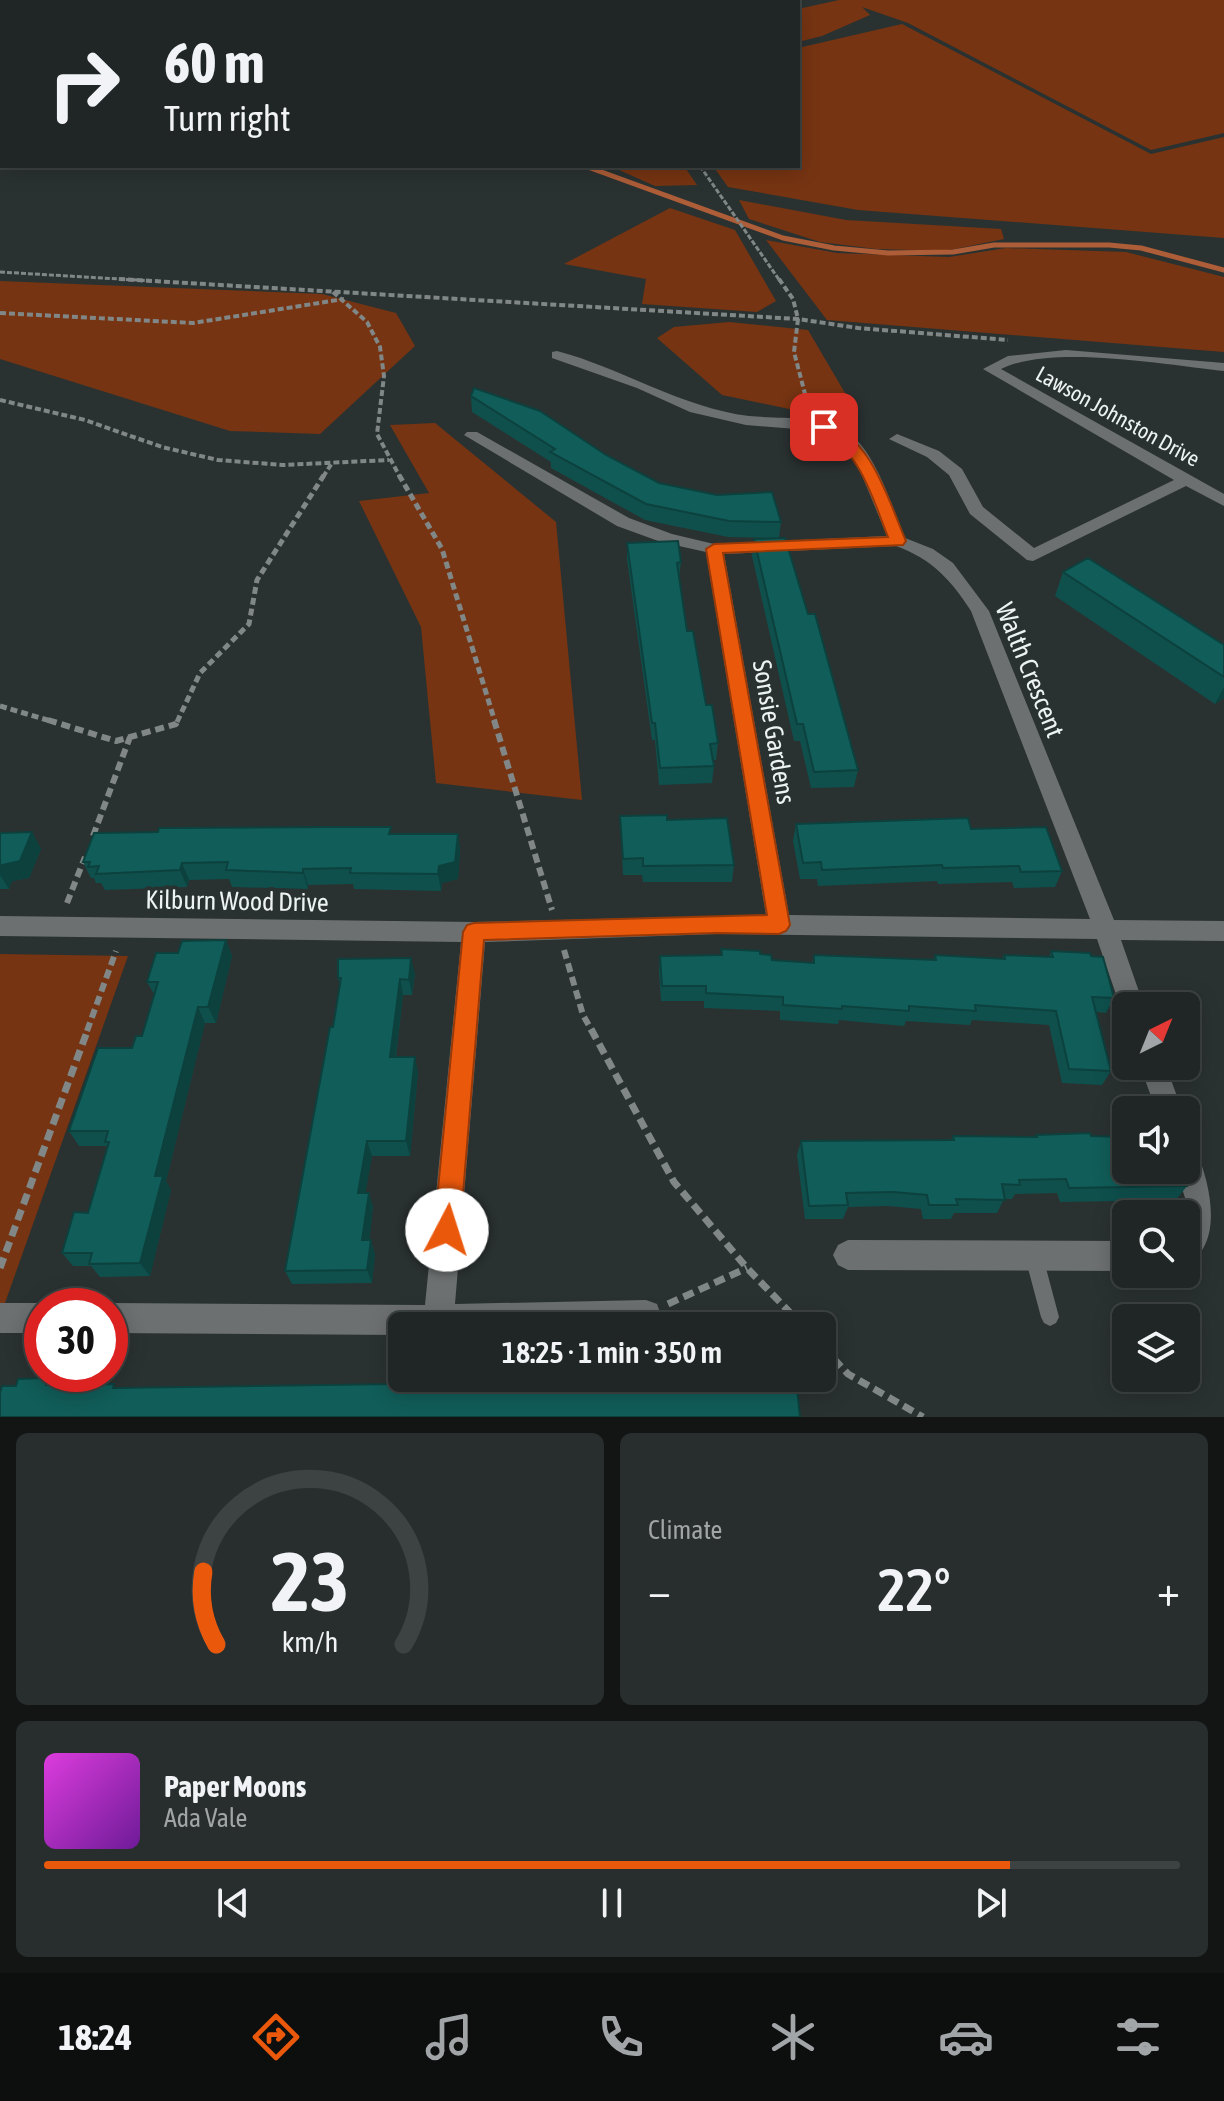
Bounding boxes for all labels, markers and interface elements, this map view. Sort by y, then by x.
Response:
text: 60 m [164,31,265,95]
icon: right [32,32,136,136]
text: Turn right [164,97,291,139]
street label: Lawson Johnston Drive [1032,360,1204,472]
pin [790,393,858,461]
icon: arrive [802,405,846,449]
street label: Walth Crescent [989,598,1071,742]
street label: Sonsie Gardens [747,658,801,806]
street label: Kilburn Wood Drive [145,884,329,918]
north arrow [1112,992,1200,1080]
map controls [1112,992,1200,1392]
button: sound [1112,1096,1200,1184]
position arrow [405,1188,489,1272]
button: search [1112,1200,1200,1288]
speed limit sign: 30 [24,1288,128,1392]
button: layers [1112,1304,1200,1392]
text: 18:25 · 1 min · 350 m [502,1335,722,1369]
text: Climate [648,1515,722,1545]
text: 23 [271,1533,349,1629]
text: 22° [878,1555,950,1624]
text: − [648,1565,671,1615]
text: + [1157,1565,1180,1615]
text: km/h [282,1625,338,1658]
text: Paper Moons [164,1769,306,1803]
text: Ada Vale [164,1803,247,1833]
icon: previous [211,1881,255,1925]
icon: pause [590,1881,634,1925]
icon: next [969,1881,1013,1925]
icon: directions [248,2009,304,2065]
icon: music [421,2009,477,2065]
icon: phone [593,2009,649,2065]
icon: climate [765,2009,821,2065]
icon: car [938,2009,994,2065]
icon: filters [1110,2009,1166,2065]
text: 18:24 [58,2016,132,2058]

